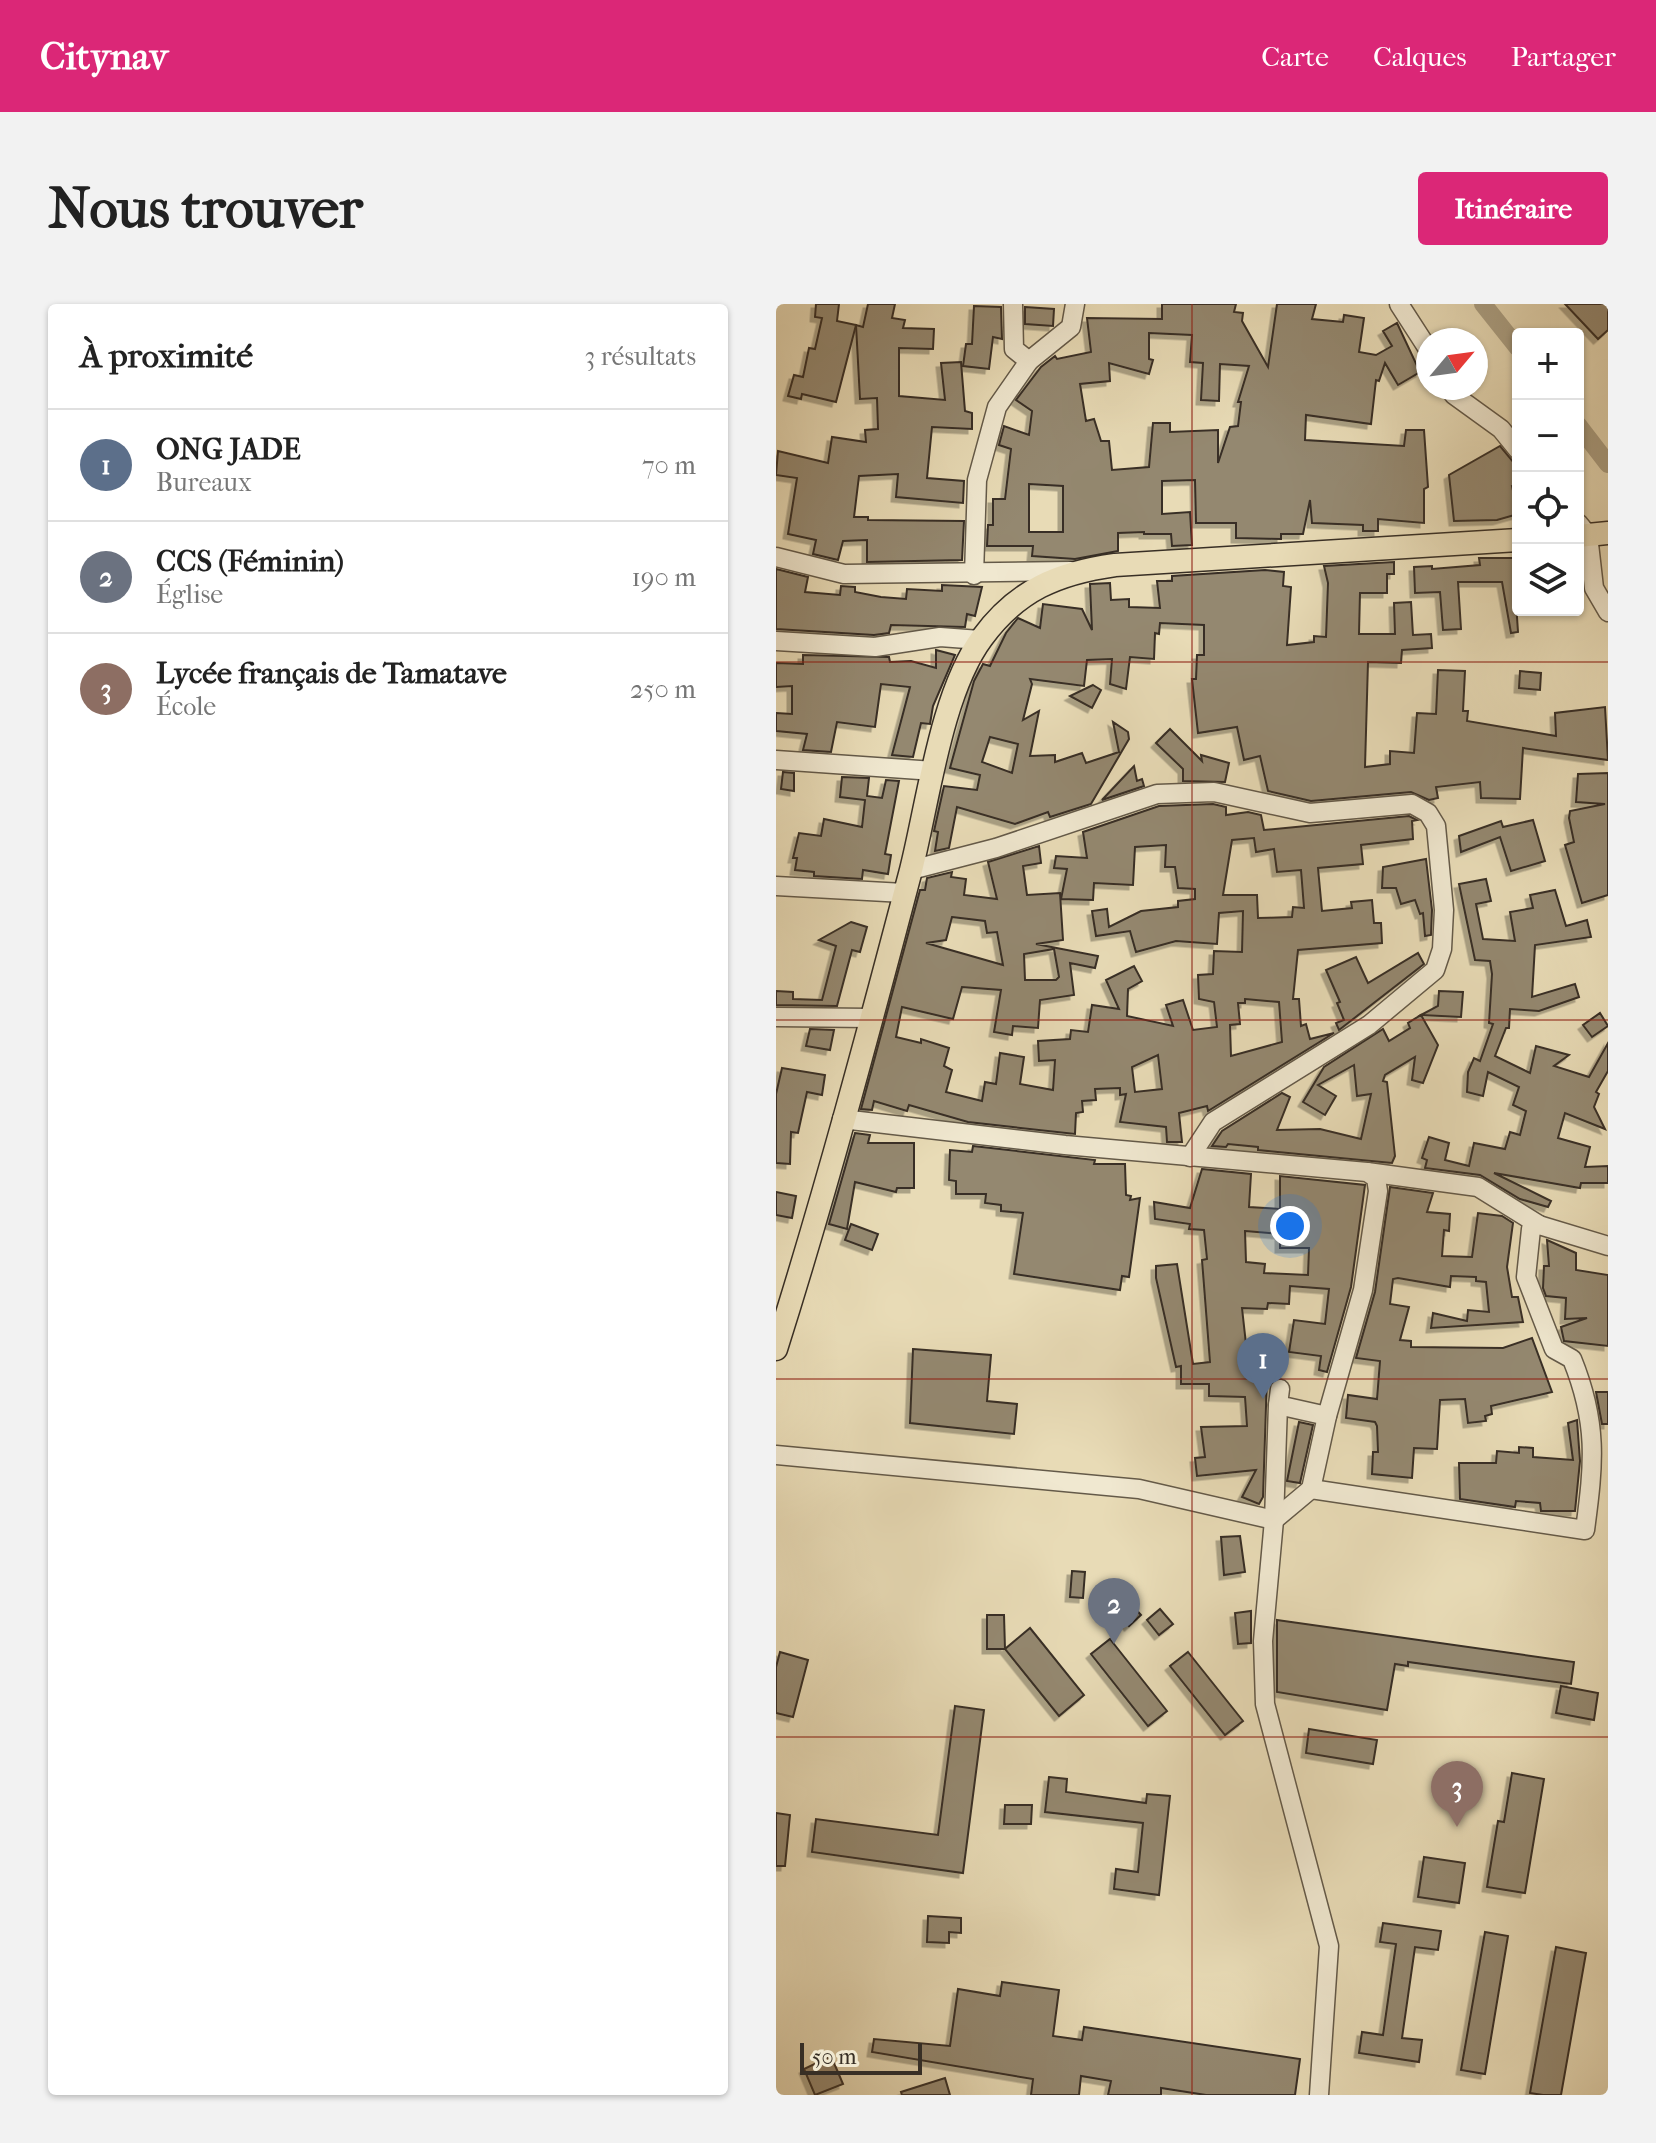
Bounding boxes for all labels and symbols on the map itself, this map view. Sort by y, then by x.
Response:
north arrow [1416,328,1488,400]
your location [1270,1206,1310,1246]
pin: 1 [1237,1333,1289,1399]
pin: 2 [1088,1578,1140,1644]
pin: 3 [1431,1761,1483,1827]
scale bar [800,2039,922,2075]

